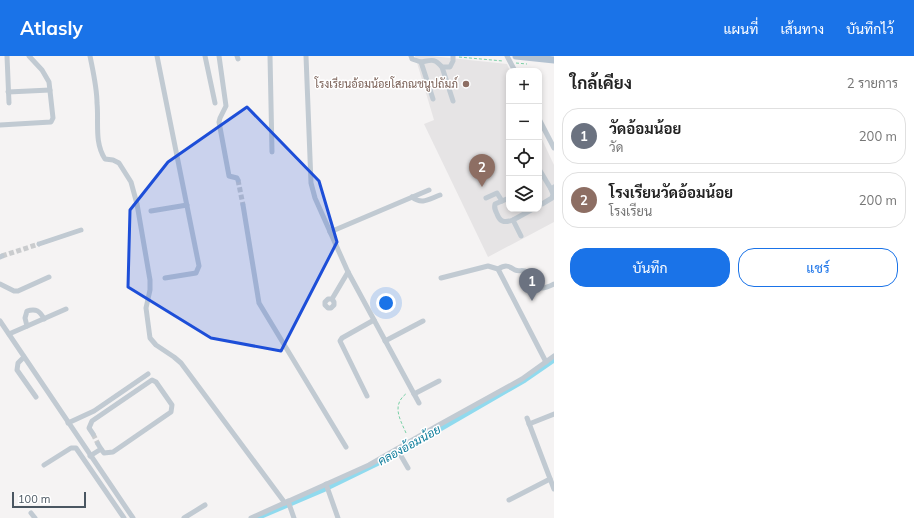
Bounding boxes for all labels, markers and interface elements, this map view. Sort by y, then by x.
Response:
text: Atlasly [20,16,83,40]
text: แผนที่ [723,20,758,38]
text: เส้นทาง [780,20,824,38]
text: บันทึกไว้ [846,20,894,38]
map controls [506,68,542,212]
button: + [506,68,542,104]
text: ใกล้เคียง [570,72,632,93]
text: 2 รายการ [847,75,898,91]
place label: โรงเรียนอ้อมน้อยโสภณชนูปถัมภ์ [314,76,458,92]
marker: โรงเรียนอ้อมน้อยโสภณชนูปถัมภ์ [461,79,471,89]
button: − [506,104,542,140]
text: วัดอ้อมน้อย [609,119,681,138]
text: 1 [580,128,588,144]
text: 200 m [859,128,897,144]
text: วัด [609,139,623,155]
button: locate [506,140,542,176]
pin: 2 [469,154,495,187]
button: layers [506,176,542,212]
text: โรงเรียนวัดอ้อมน้อย [609,183,733,202]
text: 2 [580,192,588,208]
text: 200 m [859,192,897,208]
text: โรงเรียน [609,203,652,219]
button: บันทึก [570,248,730,287]
button: แชร์ [738,248,898,287]
pin: 1 [519,268,545,301]
your location [376,293,396,313]
water label: คลองอ้อมน้อย [375,421,443,468]
scale bar [12,490,86,509]
text: 100 m [18,492,50,506]

